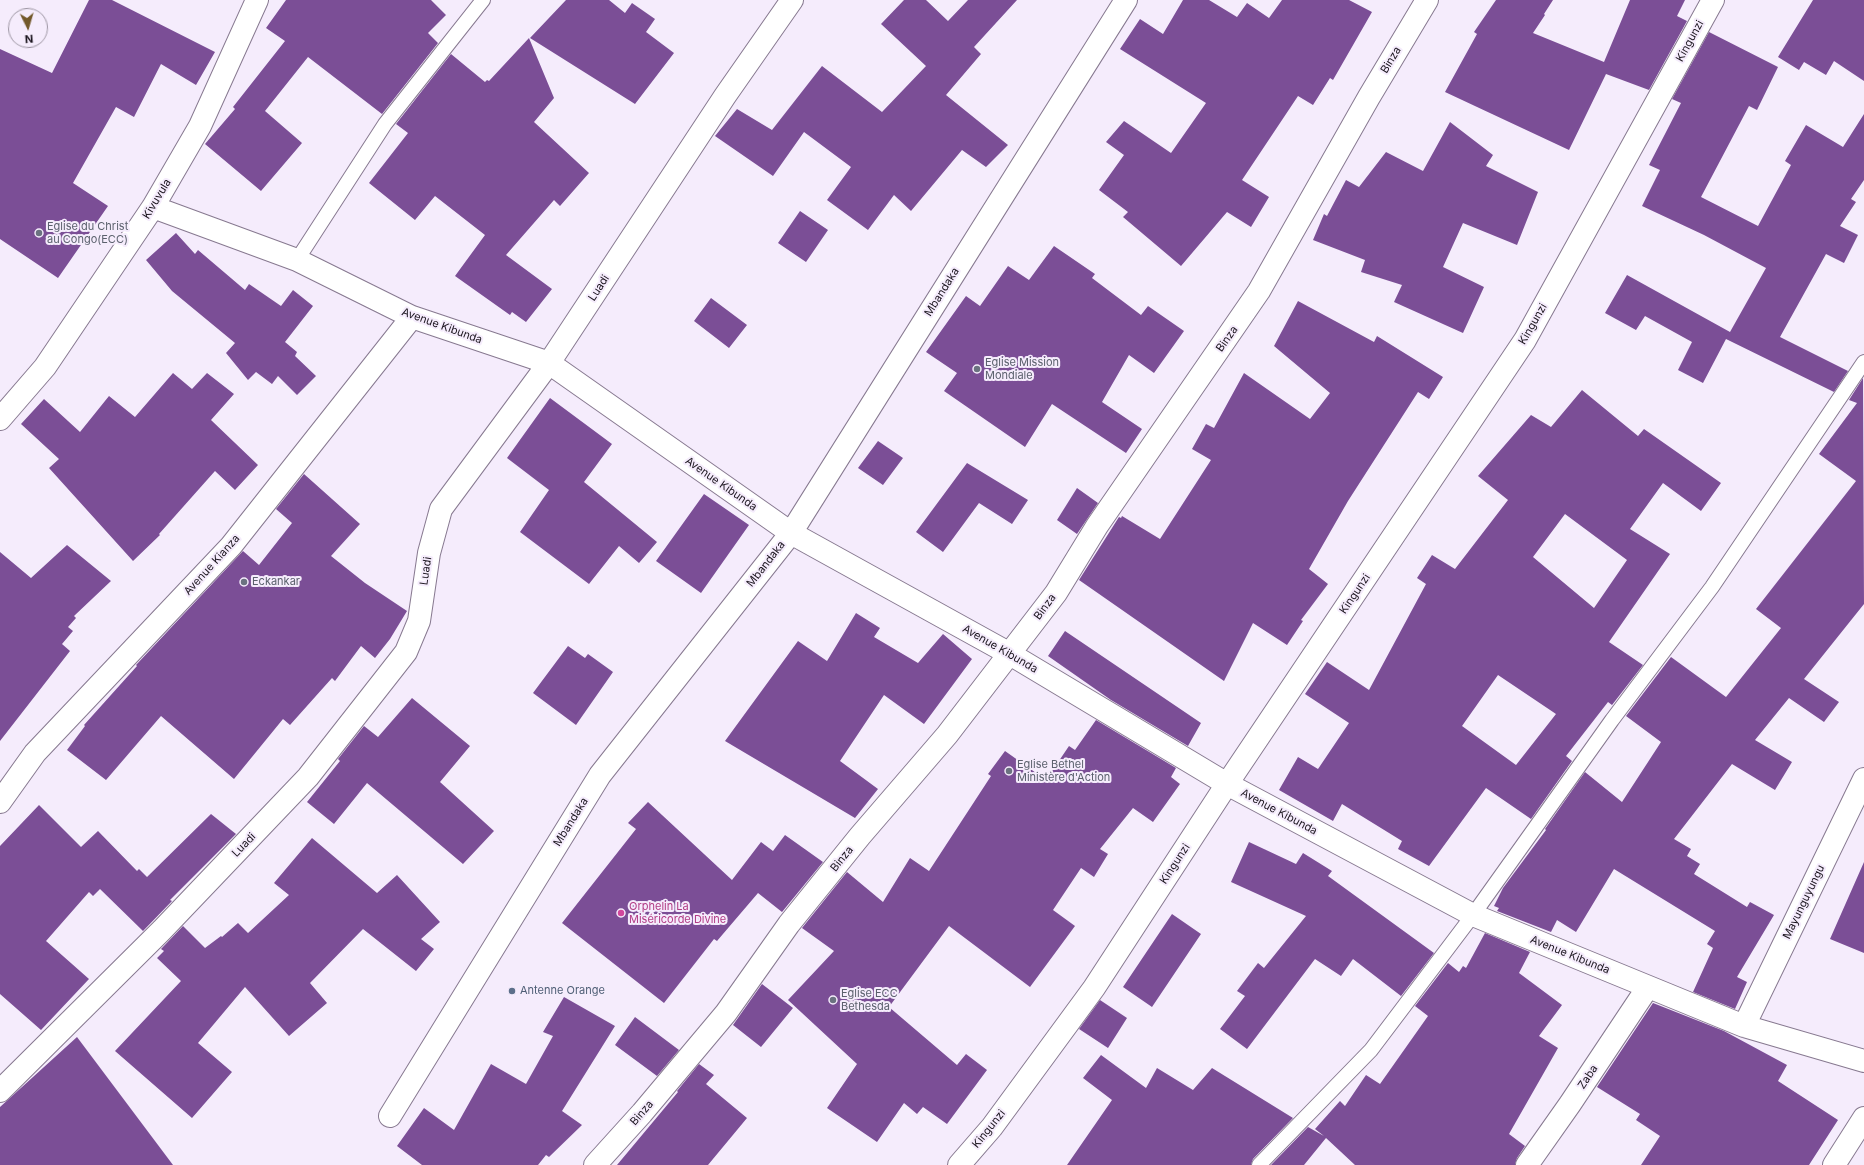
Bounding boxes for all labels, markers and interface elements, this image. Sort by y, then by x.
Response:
north arrow [8,8,48,48]
street label: Kingunzi [1673,18,1707,64]
text: N [24,32,34,46]
street label: Binza [1378,44,1404,76]
street label: Kivuvula [140,177,174,221]
place label: Eglise du Christ au Congo(ECC) [47,220,128,246]
marker: Eglise du Christ au Congo(ECC) [34,228,44,238]
street label: Mbandaka [922,265,962,319]
street label: Luadi [586,273,612,303]
street label: Kingunzi [1516,301,1550,347]
street label: Avenue Kibunda [400,305,484,347]
street label: Binza [1213,323,1241,355]
place label: Eglise Mission Mondiale [985,356,1059,382]
marker: Eglise Mission Mondiale [972,364,982,374]
street label: Avenue Kibunda [683,454,759,514]
street label: Avenue Kianza [181,532,243,598]
street label: Mbandaka [744,538,788,590]
street label: Luadi [417,556,435,586]
street label: Kingunzi [1337,572,1373,616]
place label: Eckankar [252,575,300,589]
marker: Eckankar [239,577,249,587]
street label: Binza [1031,592,1059,622]
street label: Avenue Kibunda [960,622,1040,676]
place label: Eglise Bethel Ministère d'Action [1017,758,1110,784]
marker: Eglise Bethel Ministère d'Action [1004,766,1014,776]
street label: Avenue Kibunda [1239,786,1319,838]
street label: Mbandaka [551,795,591,849]
street label: Luadi [229,830,259,860]
street label: Kingunzi [1157,841,1193,887]
street label: Binza [828,844,856,874]
street label: Mayunguyungu [1780,863,1828,941]
place label: Orphelin La Miséricorde Divine [629,900,726,926]
marker: Orphelin La Miséricorde Divine [616,908,626,918]
street label: Avenue Kibunda [1528,933,1612,977]
place label: Antenne Orange [520,984,605,998]
marker: Antenne Orange [507,986,517,996]
place label: Eglise ECC Bethesda [841,987,898,1013]
marker: Eglise ECC Bethesda [828,995,838,1005]
street label: Zaba [1575,1062,1601,1092]
street label: Binza [628,1098,656,1128]
street label: Kingunzi [970,1107,1008,1151]

